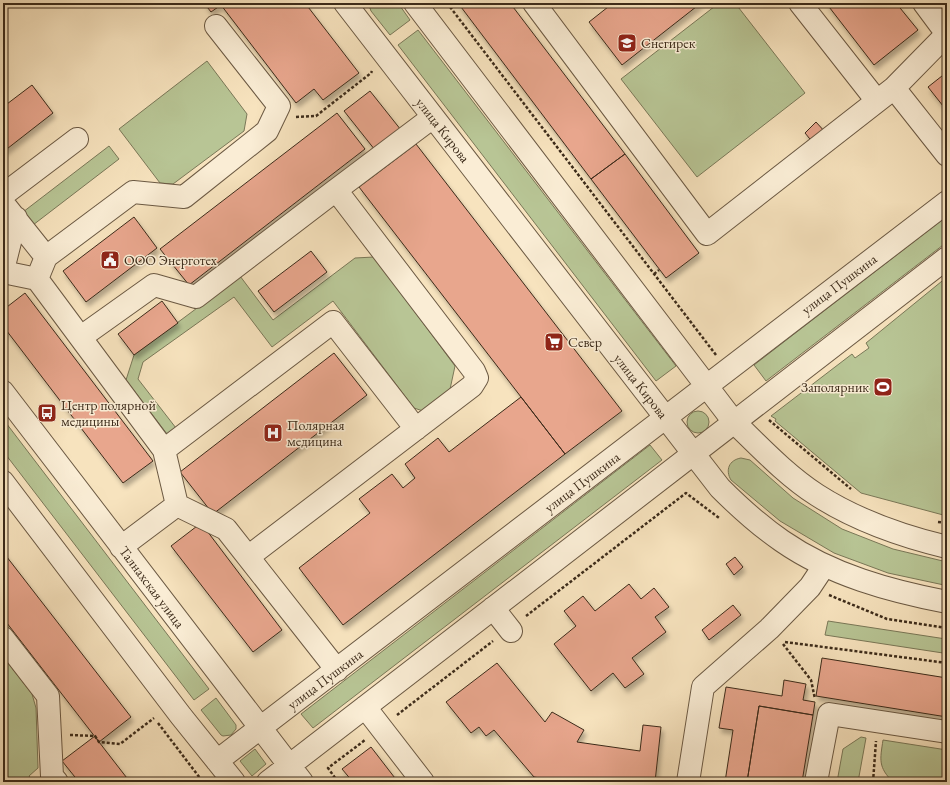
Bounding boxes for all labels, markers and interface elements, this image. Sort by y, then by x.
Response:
school or university icon: Снегирек [616,32,638,54]
place label: Снегирек [641,34,696,52]
street label: улица Кирова [412,94,474,167]
public building icon: ООО Энерготех [99,249,121,271]
street label: улица Пушкина [798,250,881,318]
place label: ООО Энерготех [124,251,217,269]
supermarket icon: Север [543,331,565,353]
place label: Север [568,333,602,351]
street label: улица Кирова [610,350,672,423]
sports icon: Заполярник [872,376,894,398]
place label: Заполярник [801,378,869,396]
place label: Центр полярной медицины [61,396,157,430]
bus stop icon: Центр полярной медицины [36,402,58,424]
place label: Полярная медицина [287,416,345,450]
hospital icon: Полярная медицина [262,422,284,444]
street label: улица Пушкина [541,448,624,516]
street label: Талнахская улица [115,542,189,632]
street label: улица Пушкина [284,645,367,713]

